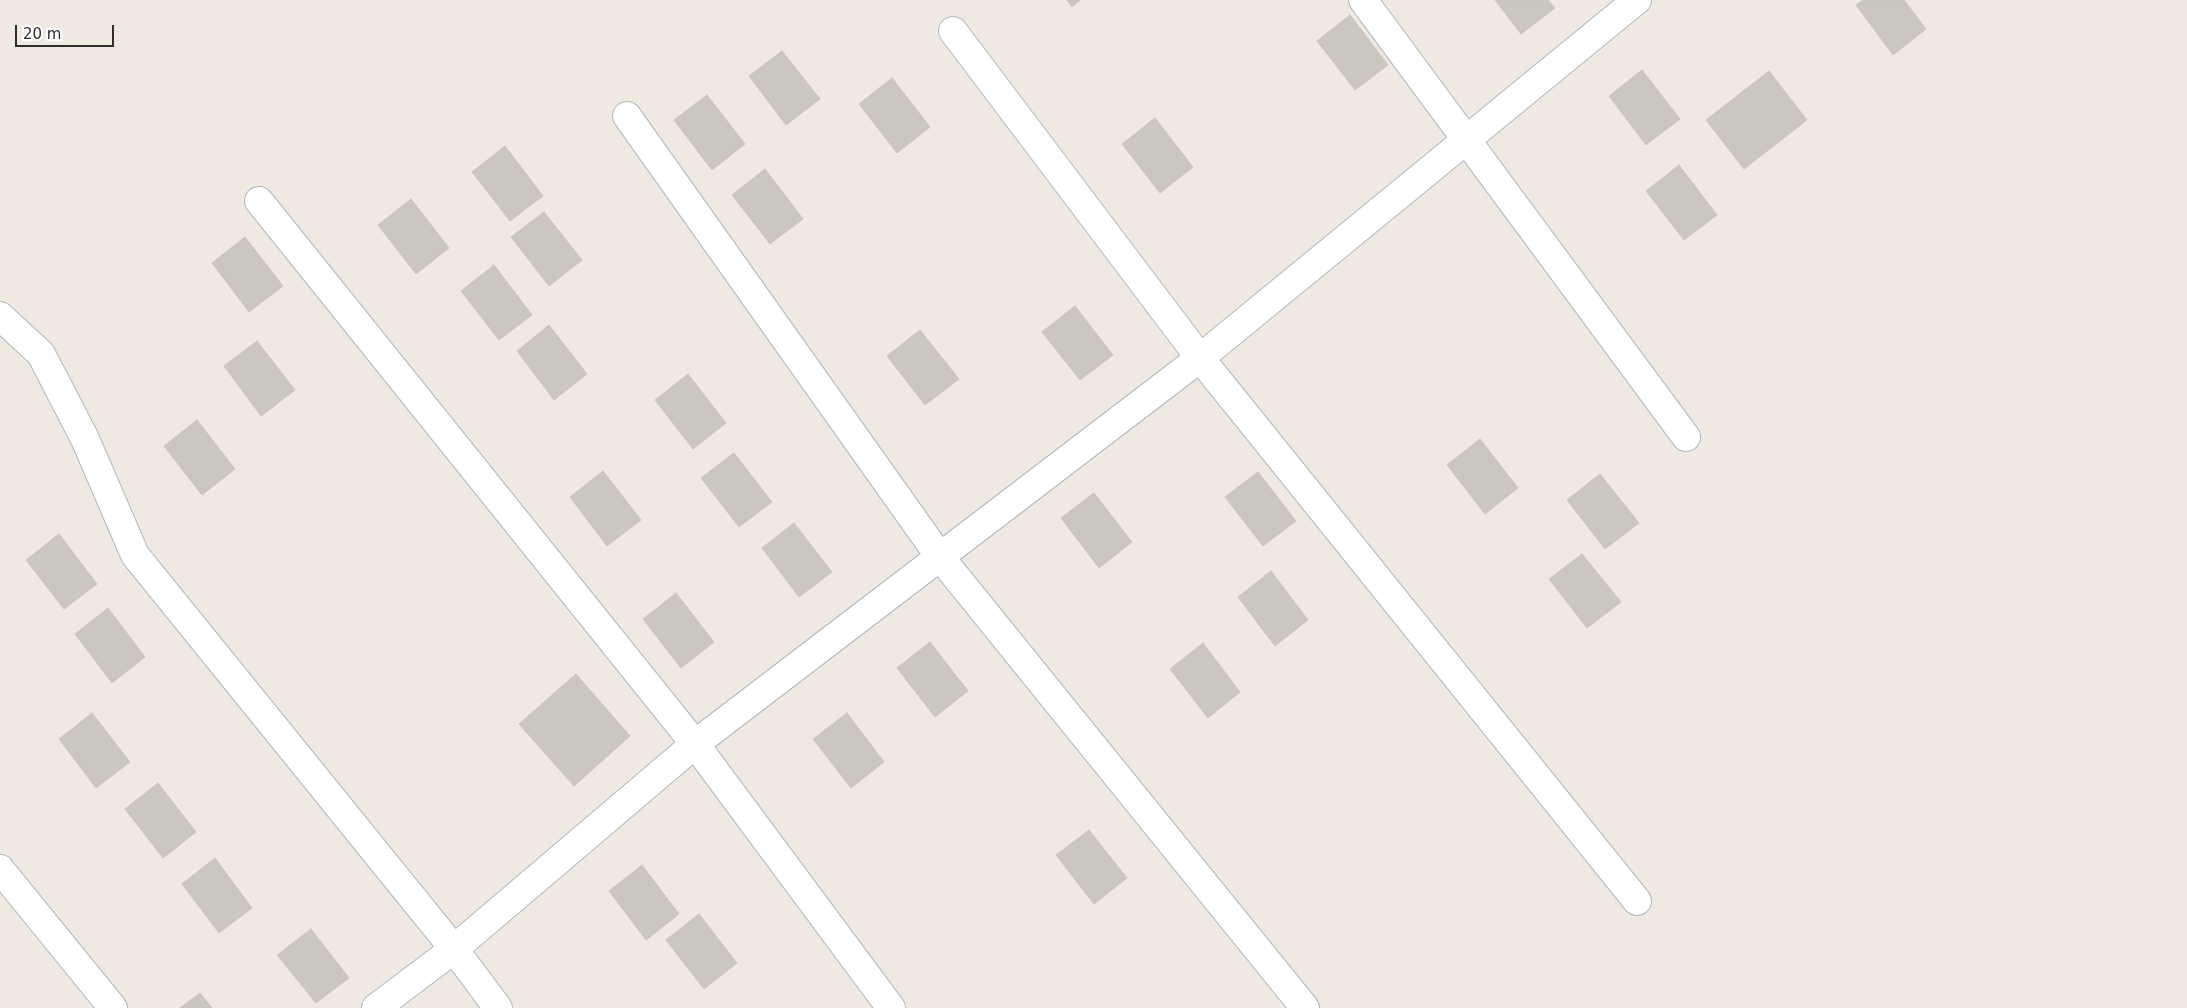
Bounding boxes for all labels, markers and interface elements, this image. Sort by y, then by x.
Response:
scale bar [18,15,116,47]
text: 20 m [23,25,61,43]

